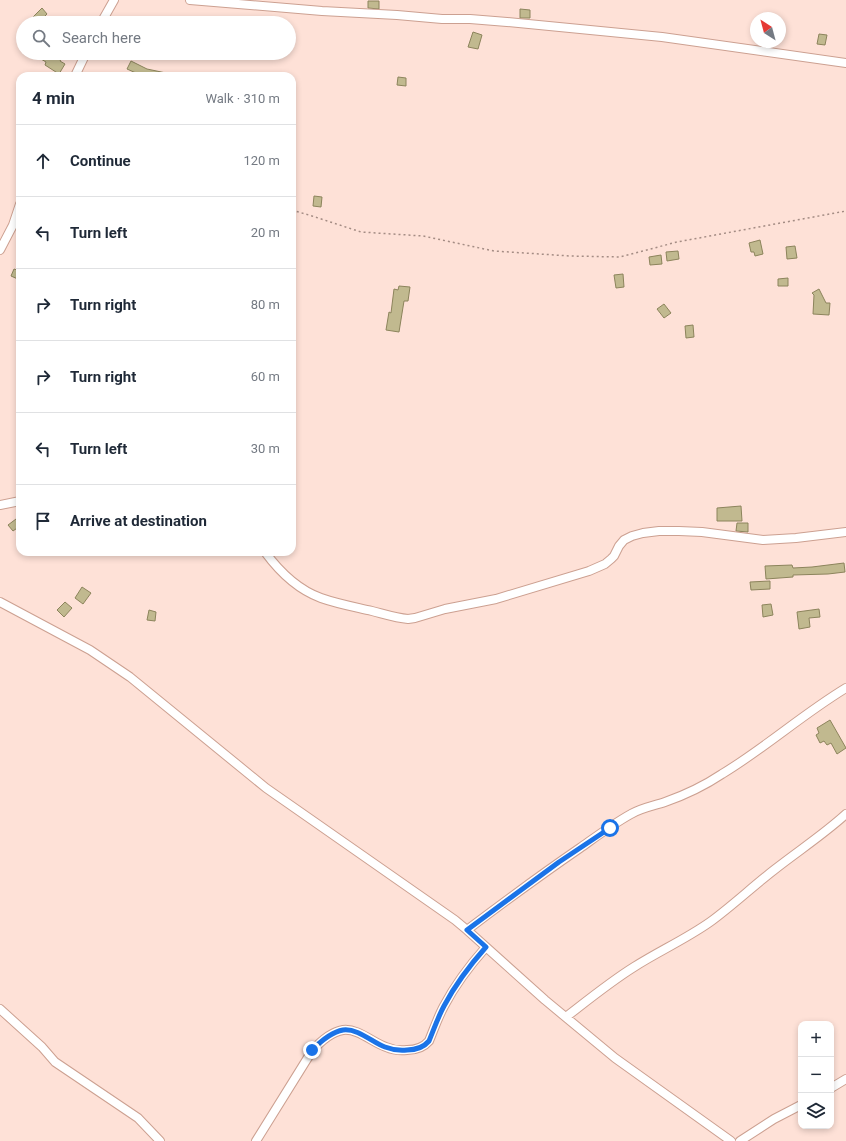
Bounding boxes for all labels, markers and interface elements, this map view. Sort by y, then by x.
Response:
north arrow [750,12,786,48]
search box [16,16,296,60]
icon: search [30,27,52,49]
text: Search here [62,29,141,47]
text: 4 min [32,88,75,108]
text: Walk · 310 m [205,91,280,106]
icon: ahead [32,150,54,172]
text: Continue [70,152,131,170]
text: 120 m [243,153,280,168]
icon: left [32,222,54,244]
text: Turn left [70,224,127,242]
text: 20 m [251,225,280,240]
icon: right [32,294,54,316]
text: Turn right [70,296,136,314]
text: 80 m [251,297,280,312]
icon: right [32,366,54,388]
text: Turn right [70,368,136,386]
text: 60 m [251,369,280,384]
icon: left [32,438,54,460]
text: Turn left [70,440,127,458]
text: 30 m [251,441,280,456]
icon: arrive [32,510,54,532]
text: Arrive at destination [70,512,207,530]
route start [601,819,619,837]
map controls [798,1021,834,1129]
button: + [798,1021,834,1057]
route end [303,1041,321,1059]
button: − [798,1057,834,1093]
button: layers [798,1093,834,1129]

